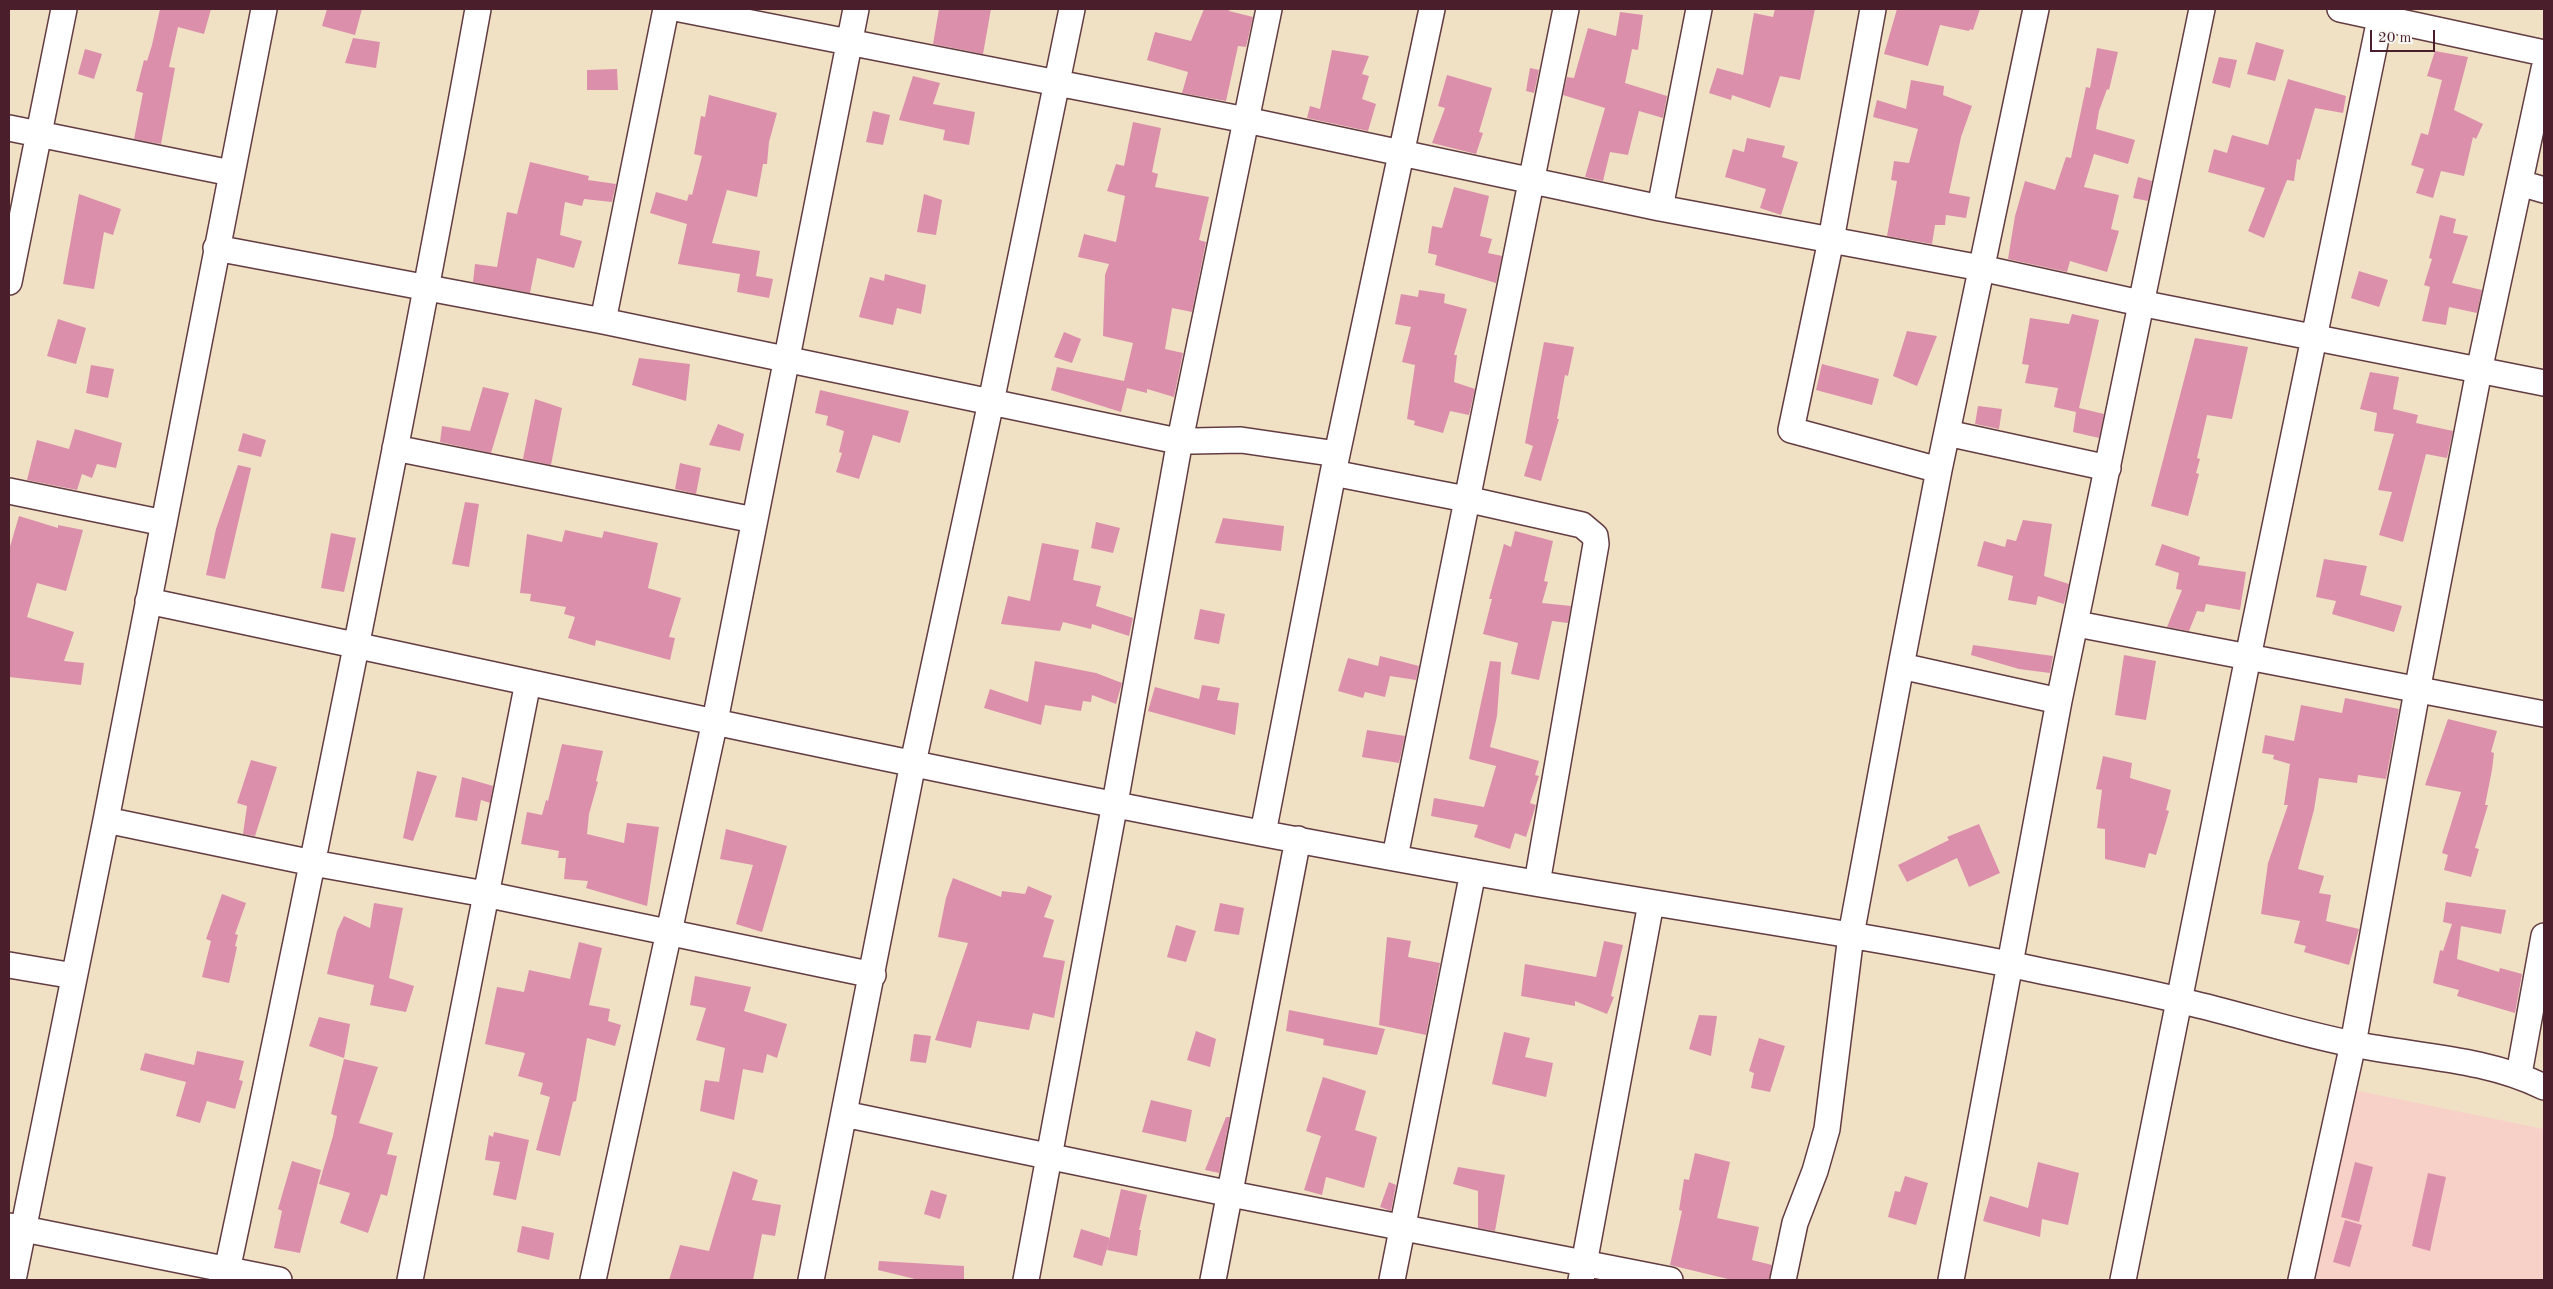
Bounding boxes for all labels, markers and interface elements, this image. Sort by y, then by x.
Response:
scale bar [2373,20,2438,52]
text: 20 m [2378,31,2412,46]

